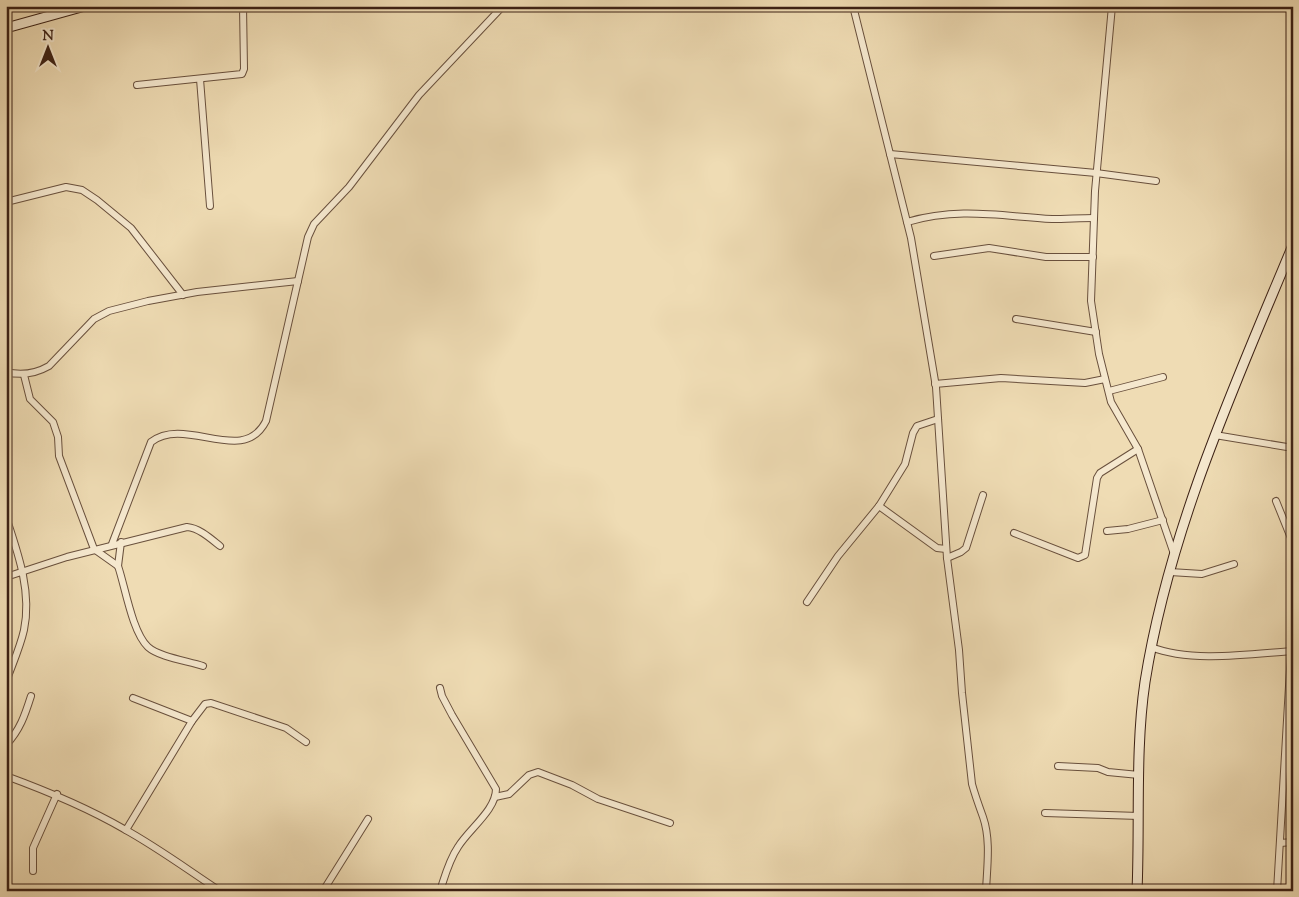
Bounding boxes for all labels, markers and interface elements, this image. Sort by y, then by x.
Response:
north arrow [22,22,72,72]
text: N [42,27,54,47]

